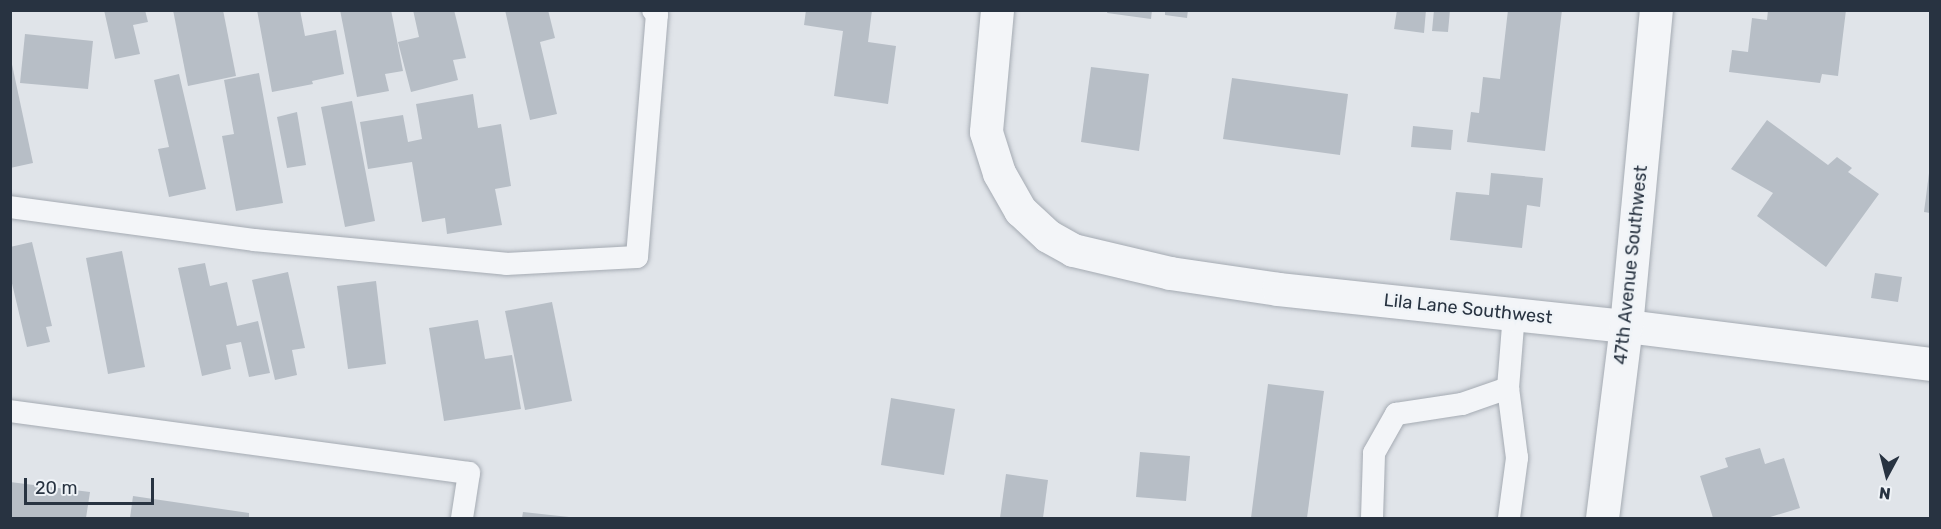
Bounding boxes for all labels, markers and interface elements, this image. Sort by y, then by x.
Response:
street label: 47th Avenue Southwest [1610,164,1652,366]
street label: Lila Lane Southwest [1383,289,1553,329]
north arrow [1857,445,1917,505]
scale bar [27,466,158,504]
text: 20 m [35,477,77,499]
text: N [1878,483,1892,503]

